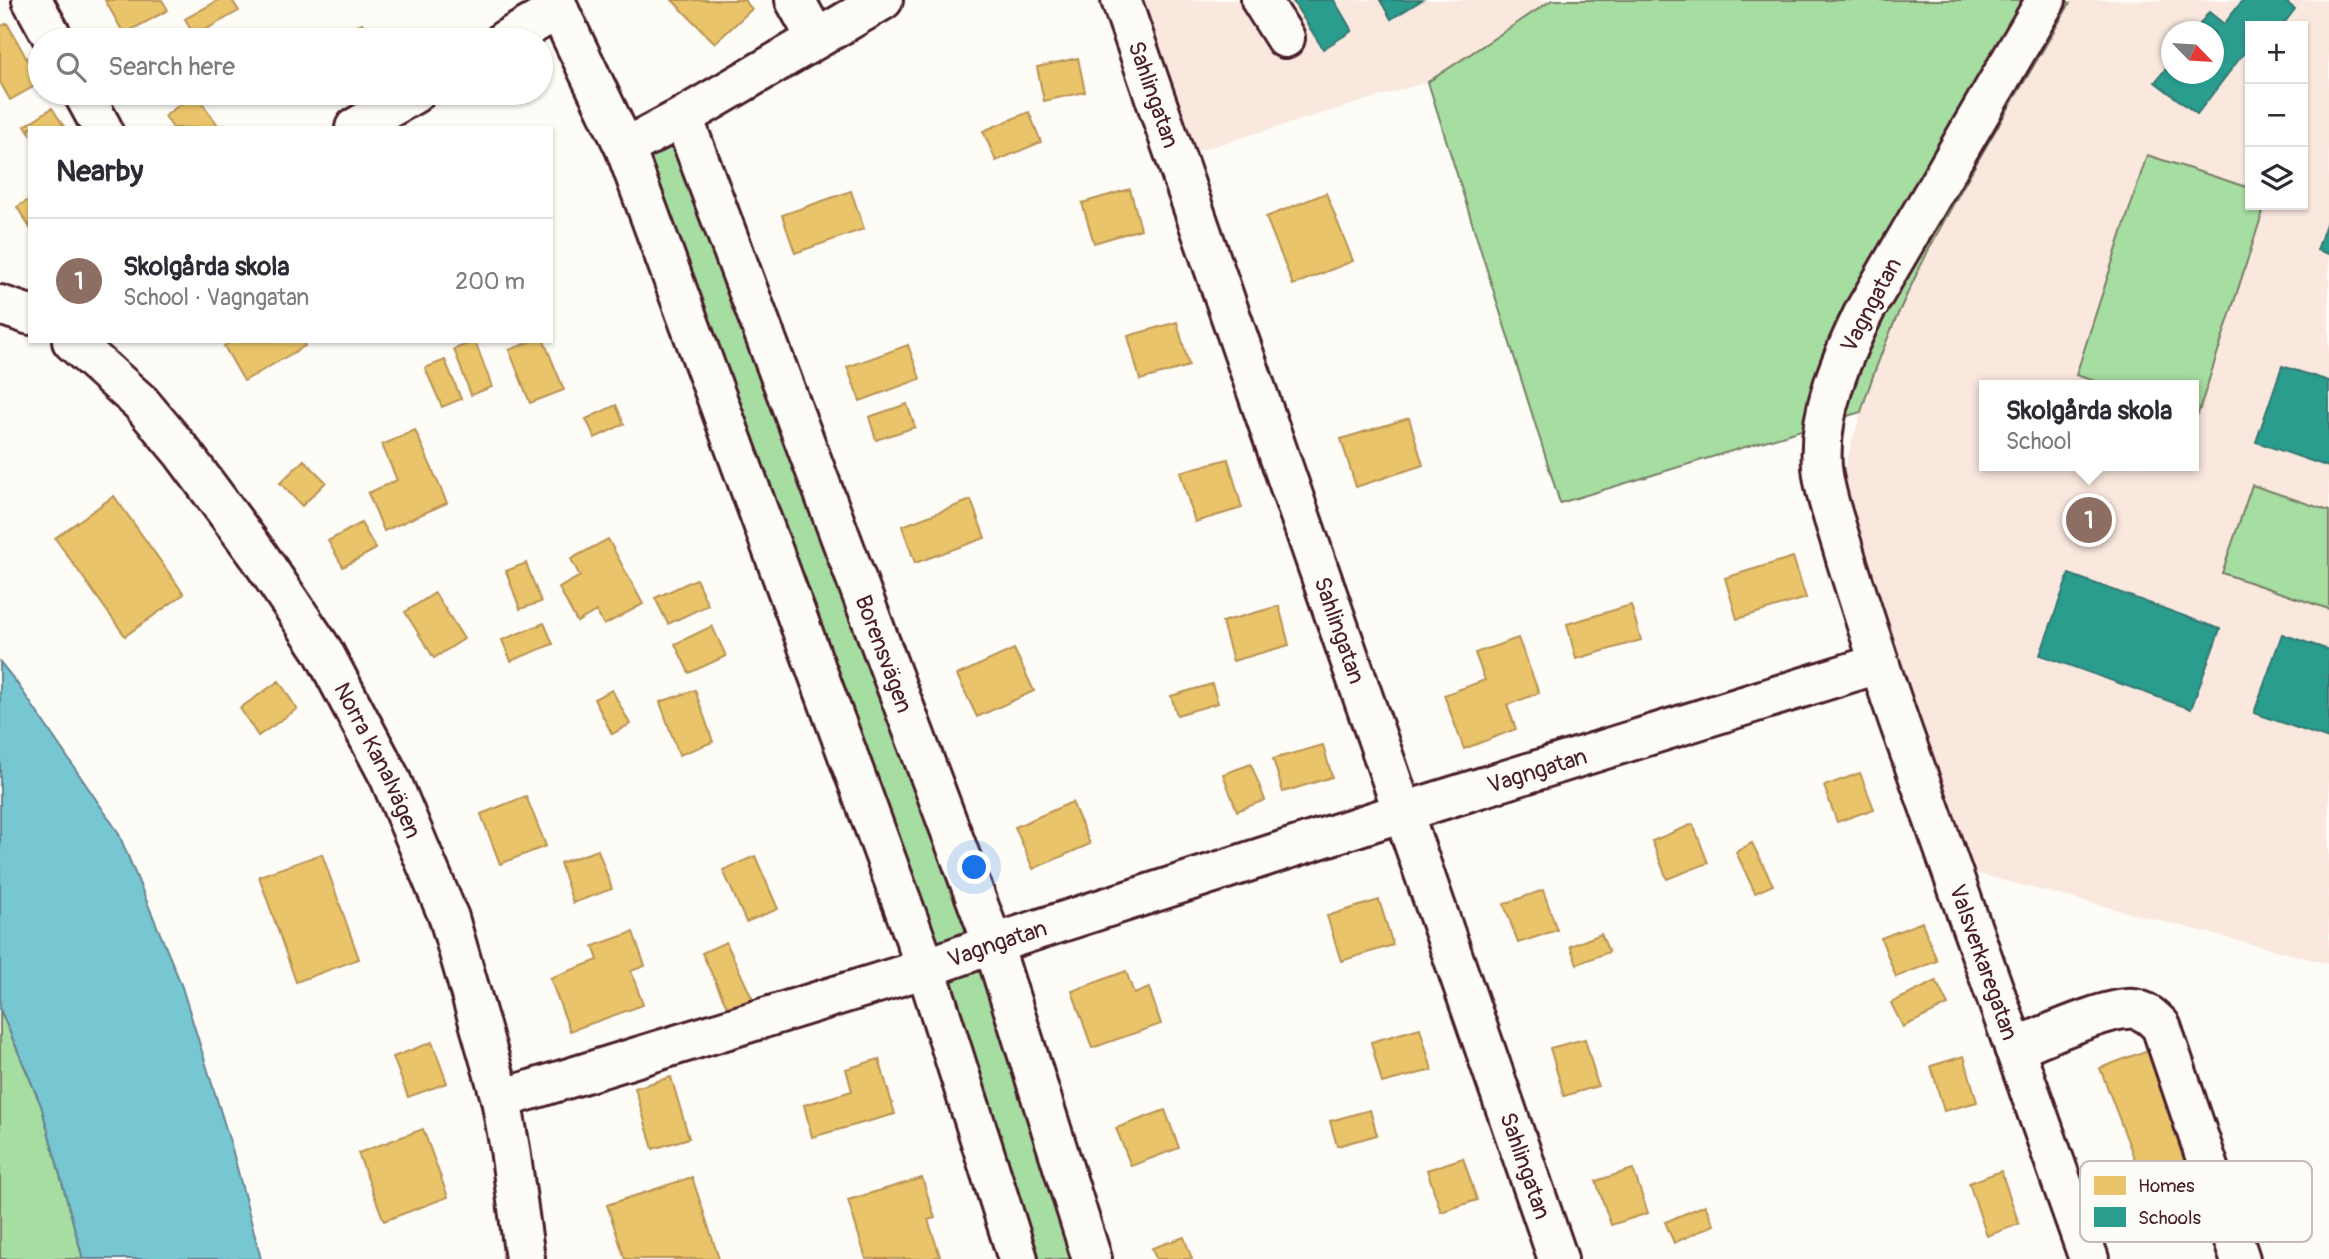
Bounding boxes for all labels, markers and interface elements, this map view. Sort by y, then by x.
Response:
north arrow [2161,21,2224,84]
map controls [2245,21,2308,210]
button: + [2245,21,2308,84]
search box [28,28,553,105]
street label: Sahlingatan [1122,37,1186,152]
icon: search [52,48,90,86]
text: Search here [108,51,235,83]
button: − [2245,84,2308,147]
button: layers [2245,147,2308,210]
text: Nearby [56,153,143,190]
text: Skolgårda skola [123,251,290,283]
street label: Vagngatan [1834,253,1908,357]
text: 1 [75,267,84,296]
text: 200 m [455,267,525,296]
text: School · Vagngatan [123,283,309,312]
popup [1979,380,2199,471]
text: Skolgårda skola [2006,395,2172,427]
text: School [2006,427,2072,456]
pin: 1 [2066,494,2112,546]
street label: Sahlingatan [1308,573,1372,687]
street label: Borensvägen [849,591,919,717]
street label: Norra Kanalvägen [328,677,428,842]
street label: Vagngatan [1484,741,1591,799]
your location [957,850,991,884]
street label: Valsverkaregatan [1943,880,2025,1044]
street label: Vagngatan [943,913,1050,974]
street label: Sahlingatan [1494,1108,1558,1223]
legend [2080,1161,2312,1242]
text: Homes [2138,1174,2195,1198]
text: Schools [2138,1206,2202,1230]

